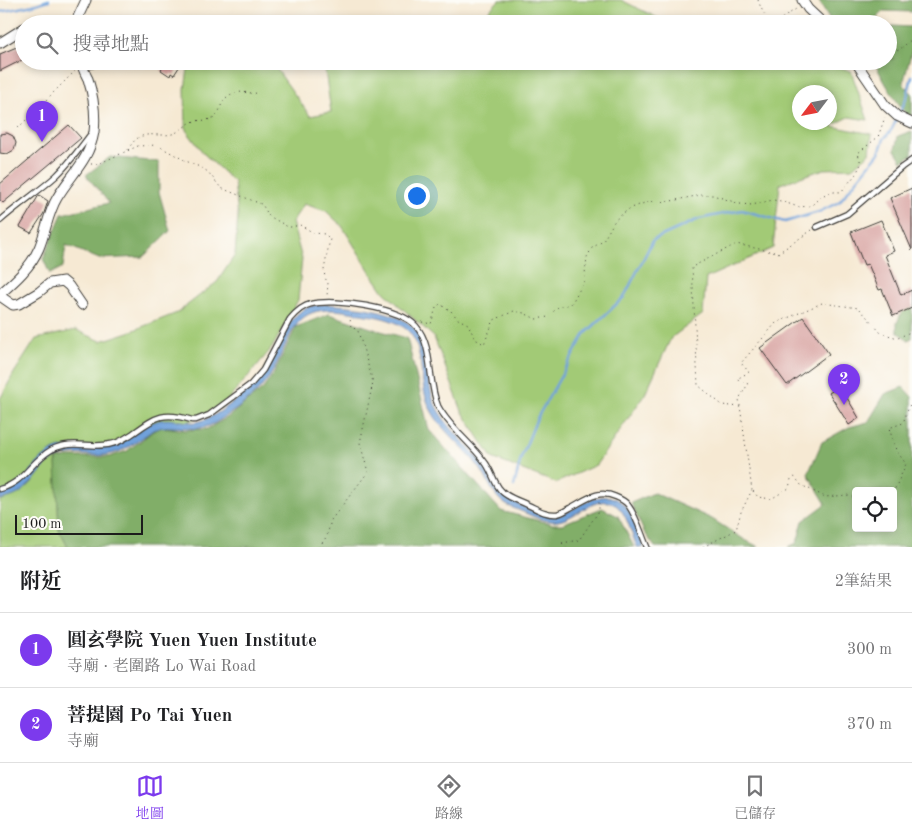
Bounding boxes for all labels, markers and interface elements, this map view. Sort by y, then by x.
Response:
search box [15,15,897,70]
icon: search [33,29,61,57]
text: 搜尋地點 [73,36,149,55]
north arrow [792,85,837,130]
pin: 1 [26,101,58,142]
your location [404,183,430,209]
pin: 2 [828,364,860,405]
map controls [852,487,897,532]
button: locate [852,487,897,532]
scale bar [15,512,142,535]
text: 100 m [22,517,61,531]
text: 附近 [20,572,62,593]
text: 2筆結果 [835,574,892,590]
text: 圓玄學院 Yuen Yuen Institute [67,632,317,651]
text: 1 [31,642,41,658]
text: 300 m [847,642,892,658]
text: 寺廟 · 老圍路 Lo Wai Road [67,659,256,675]
text: 菩提園 Po Tai Yuen [67,707,232,726]
text: 2 [31,717,41,733]
text: 370 m [847,717,892,733]
text: 寺廟 [67,734,99,750]
tab: 地圖 [136,772,164,823]
tab: 路線 [435,772,463,823]
tab: 已儲存 [734,772,776,823]

